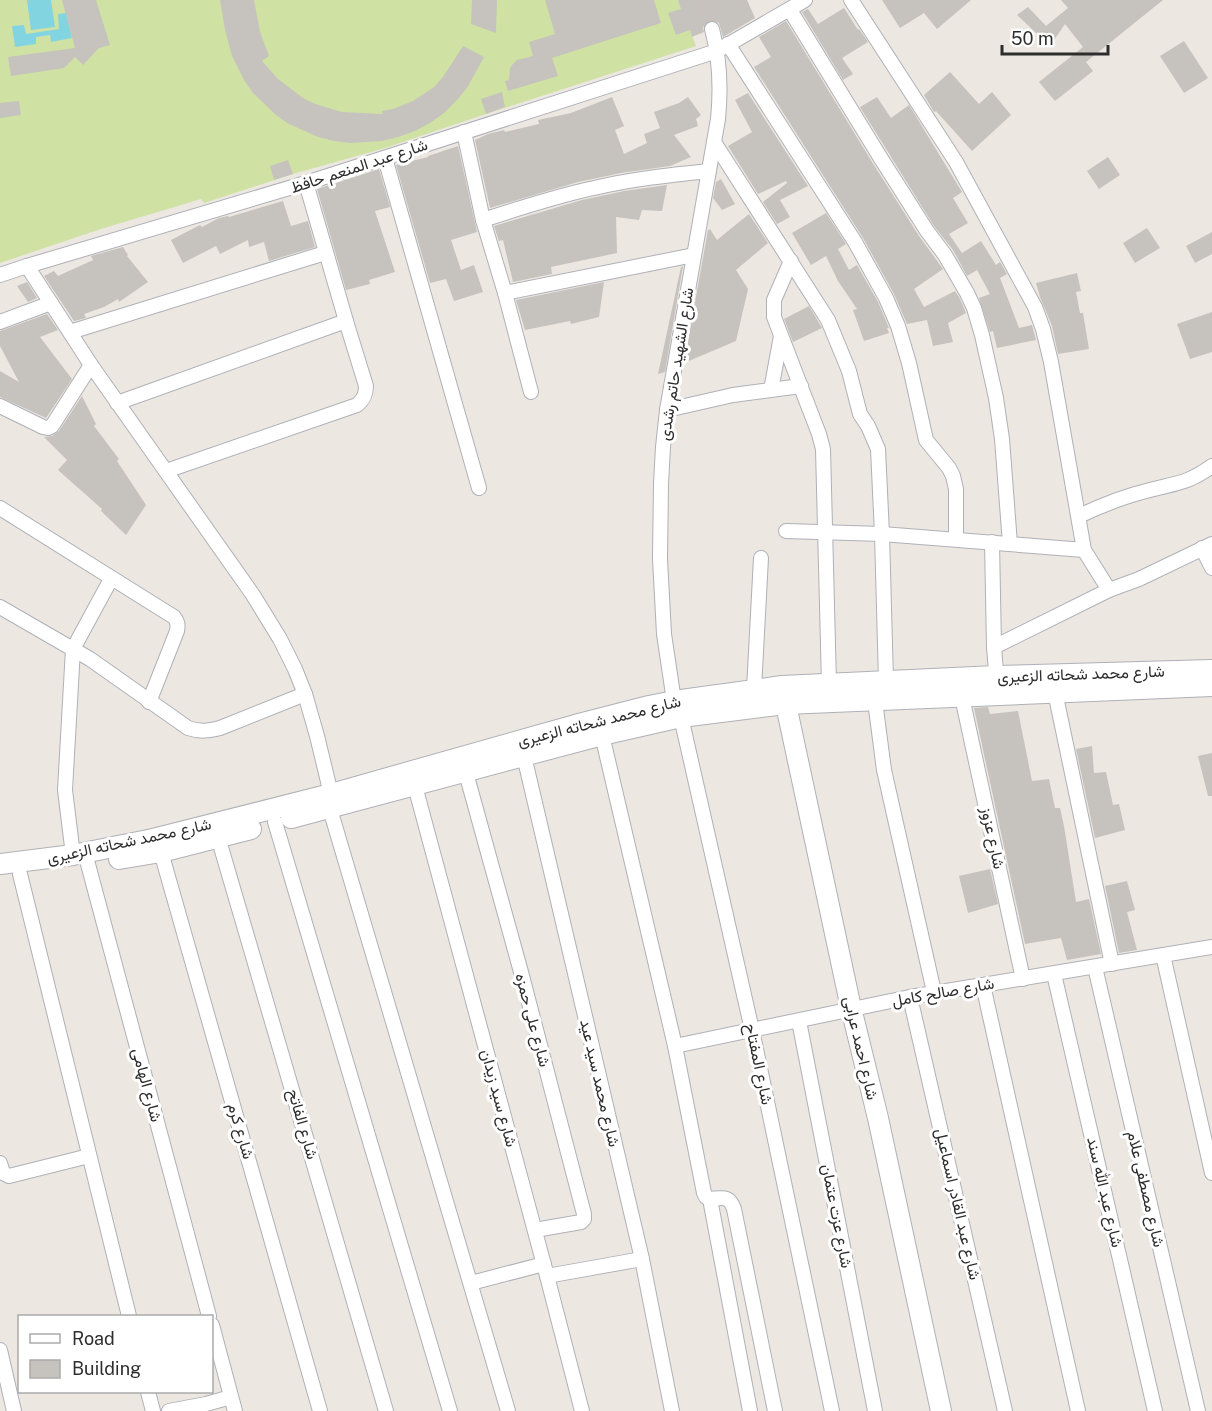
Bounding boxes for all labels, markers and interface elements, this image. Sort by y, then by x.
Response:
scale bar [1002,18,1108,56]
text: 50 m [1011,28,1054,49]
street label: شارع عبد المنعم حافظ [288,135,430,199]
street label: شارع الشهيد حاتم رشدى [655,286,699,442]
street label: شارع محمد شحاته الزعيرى [997,662,1165,688]
street label: شارع محمد شحاته الزعيرى [515,691,683,752]
street label: شارع عزوز [975,804,1009,871]
street label: شارع محمد شحاته الزعيرى [45,814,213,870]
street label: شارع على حمزه [509,971,555,1069]
street label: شارع صالح كامل [890,974,996,1012]
street label: شارع احمد عرابى [838,994,882,1102]
street label: شارع محمد سيد عيد [574,1017,624,1149]
street label: شارع المفتاح [739,1022,777,1107]
street label: شارع الهامى [126,1046,166,1125]
street label: شارع سيد زيدان [475,1047,521,1149]
street label: شارع الفاتح [282,1087,322,1162]
street label: شارع كرم [222,1101,258,1162]
street label: شارع عبد القادر اسماعيل [929,1126,985,1282]
street label: شارع مصطفى علام [1121,1129,1169,1250]
street label: شارع عبد الله سند [1081,1135,1127,1250]
street label: شارع عزت عتمان [816,1162,856,1270]
legend [18,1315,213,1393]
text: Road [72,1328,115,1349]
text: Building [72,1358,141,1379]

